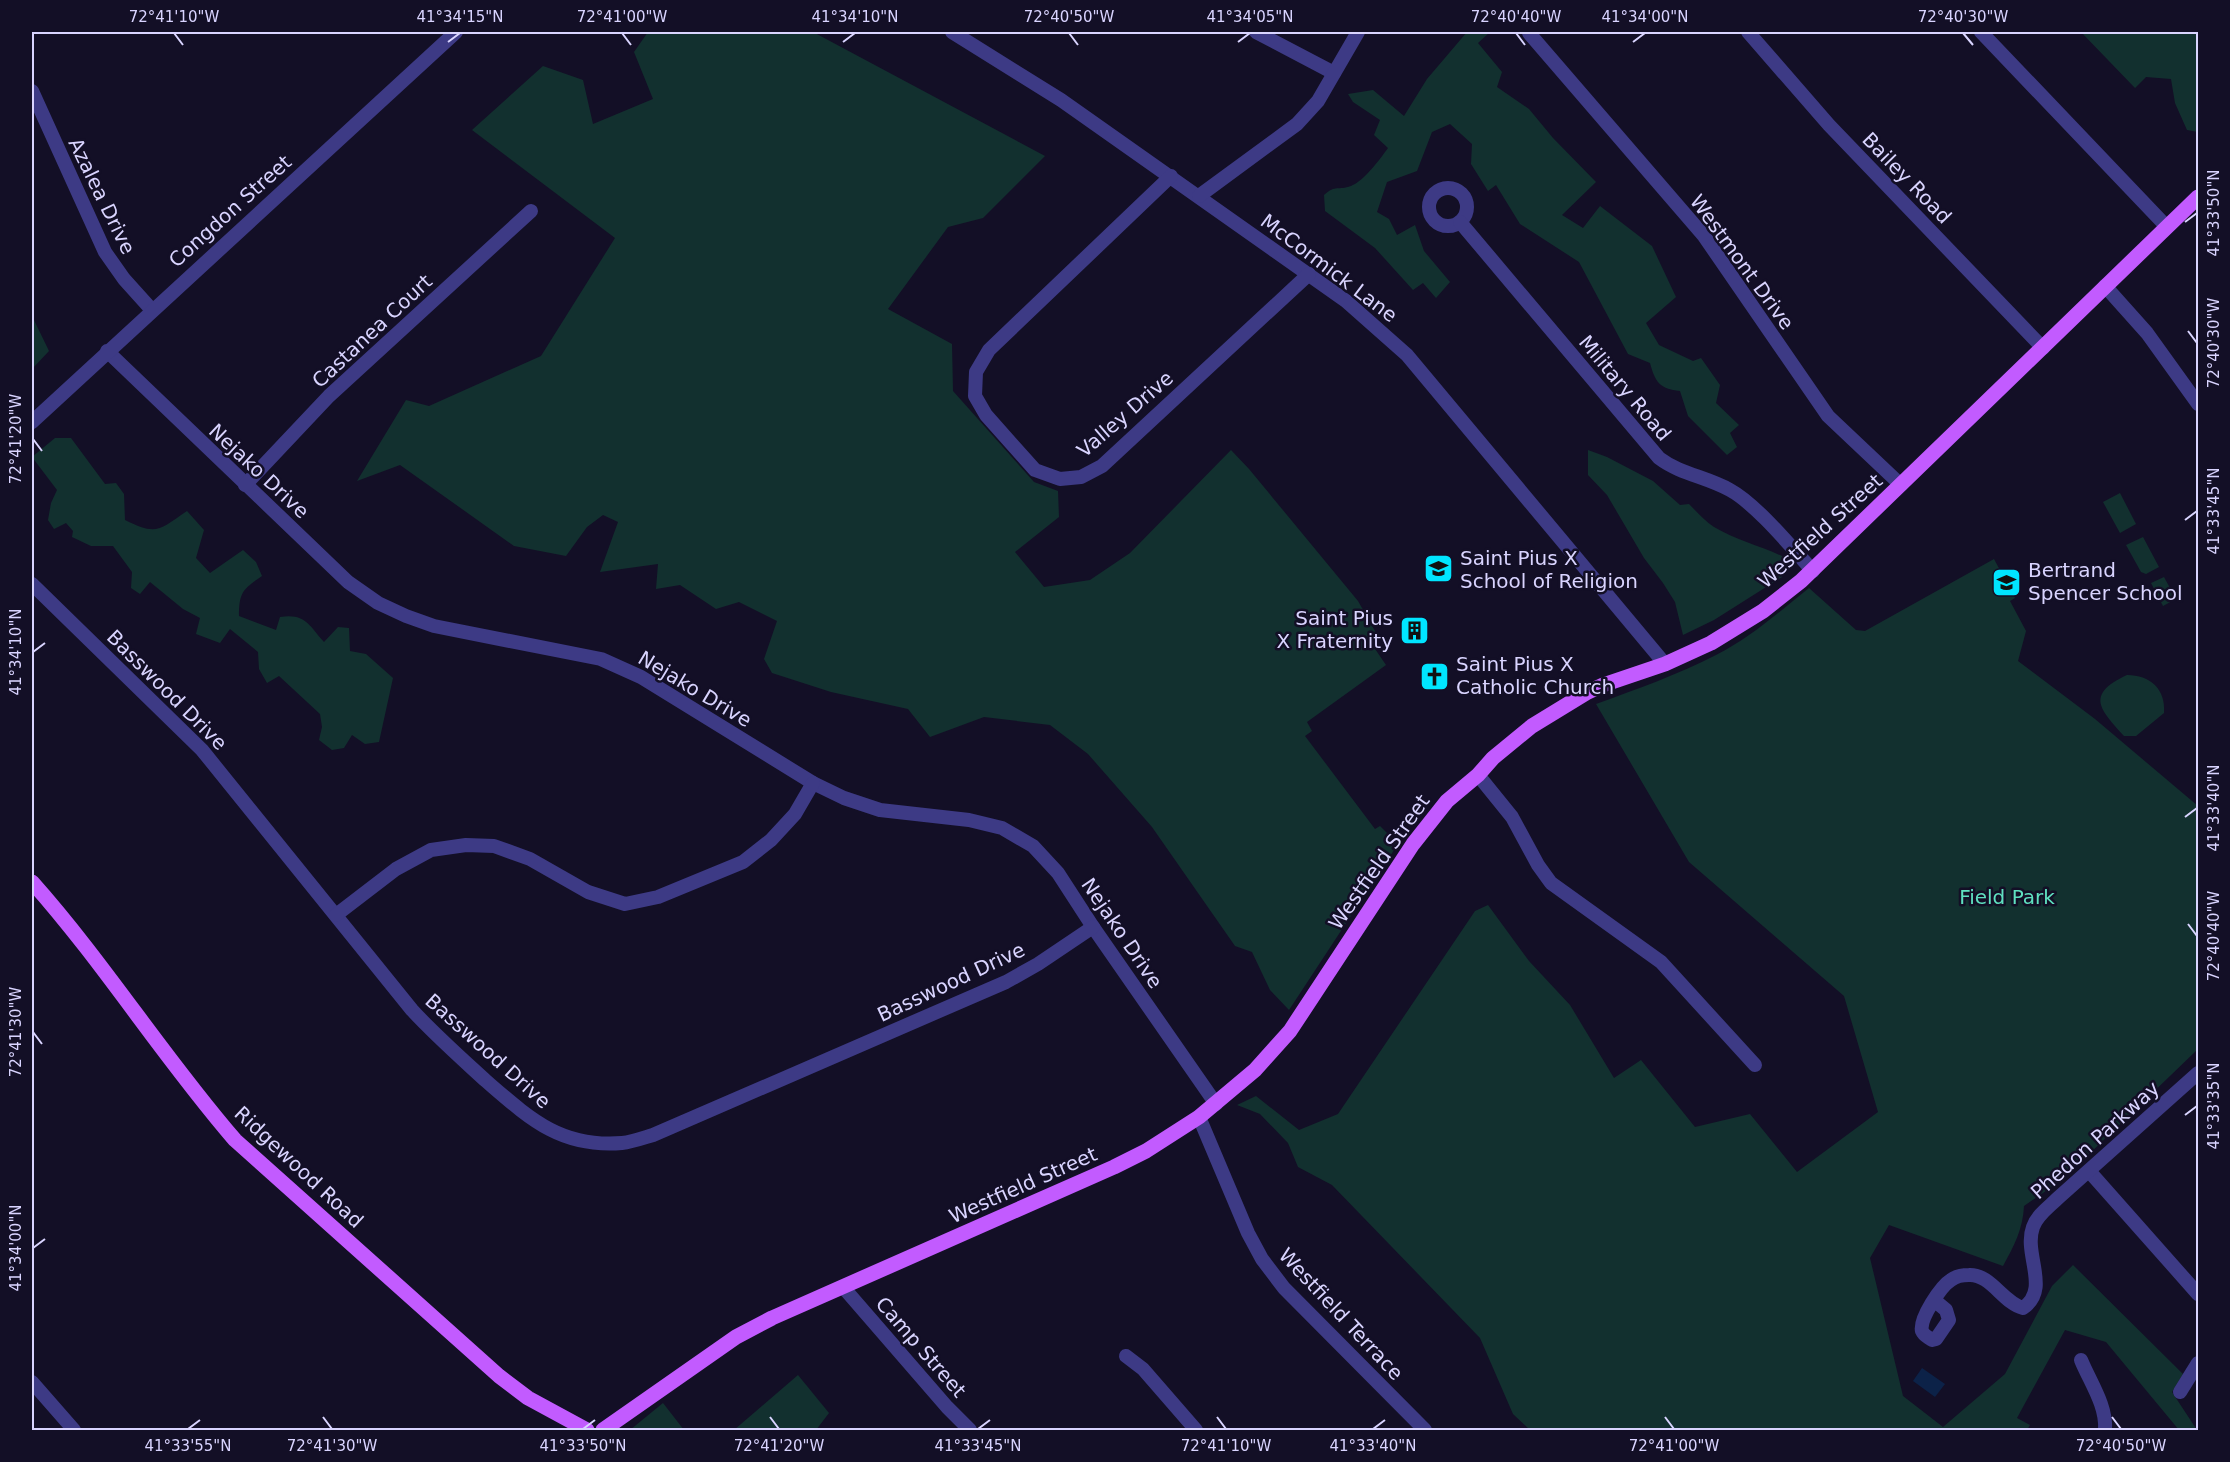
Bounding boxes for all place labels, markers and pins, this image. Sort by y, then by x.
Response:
place label: Saint Pius X School of Religion [1460,546,1638,593]
school or university icon: Saint Pius X School of Religion [1423,553,1455,585]
place label: Bertrand Spencer School [2028,558,2183,605]
school or university icon: Bertrand Spencer School [1991,566,2023,598]
place label: Saint Pius X Fraternity [1276,606,1393,653]
building icon: Saint Pius X Fraternity [1398,614,1430,646]
place label: Saint Pius X Catholic Church [1456,652,1614,699]
church icon: Saint Pius X Catholic Church [1419,660,1451,692]

